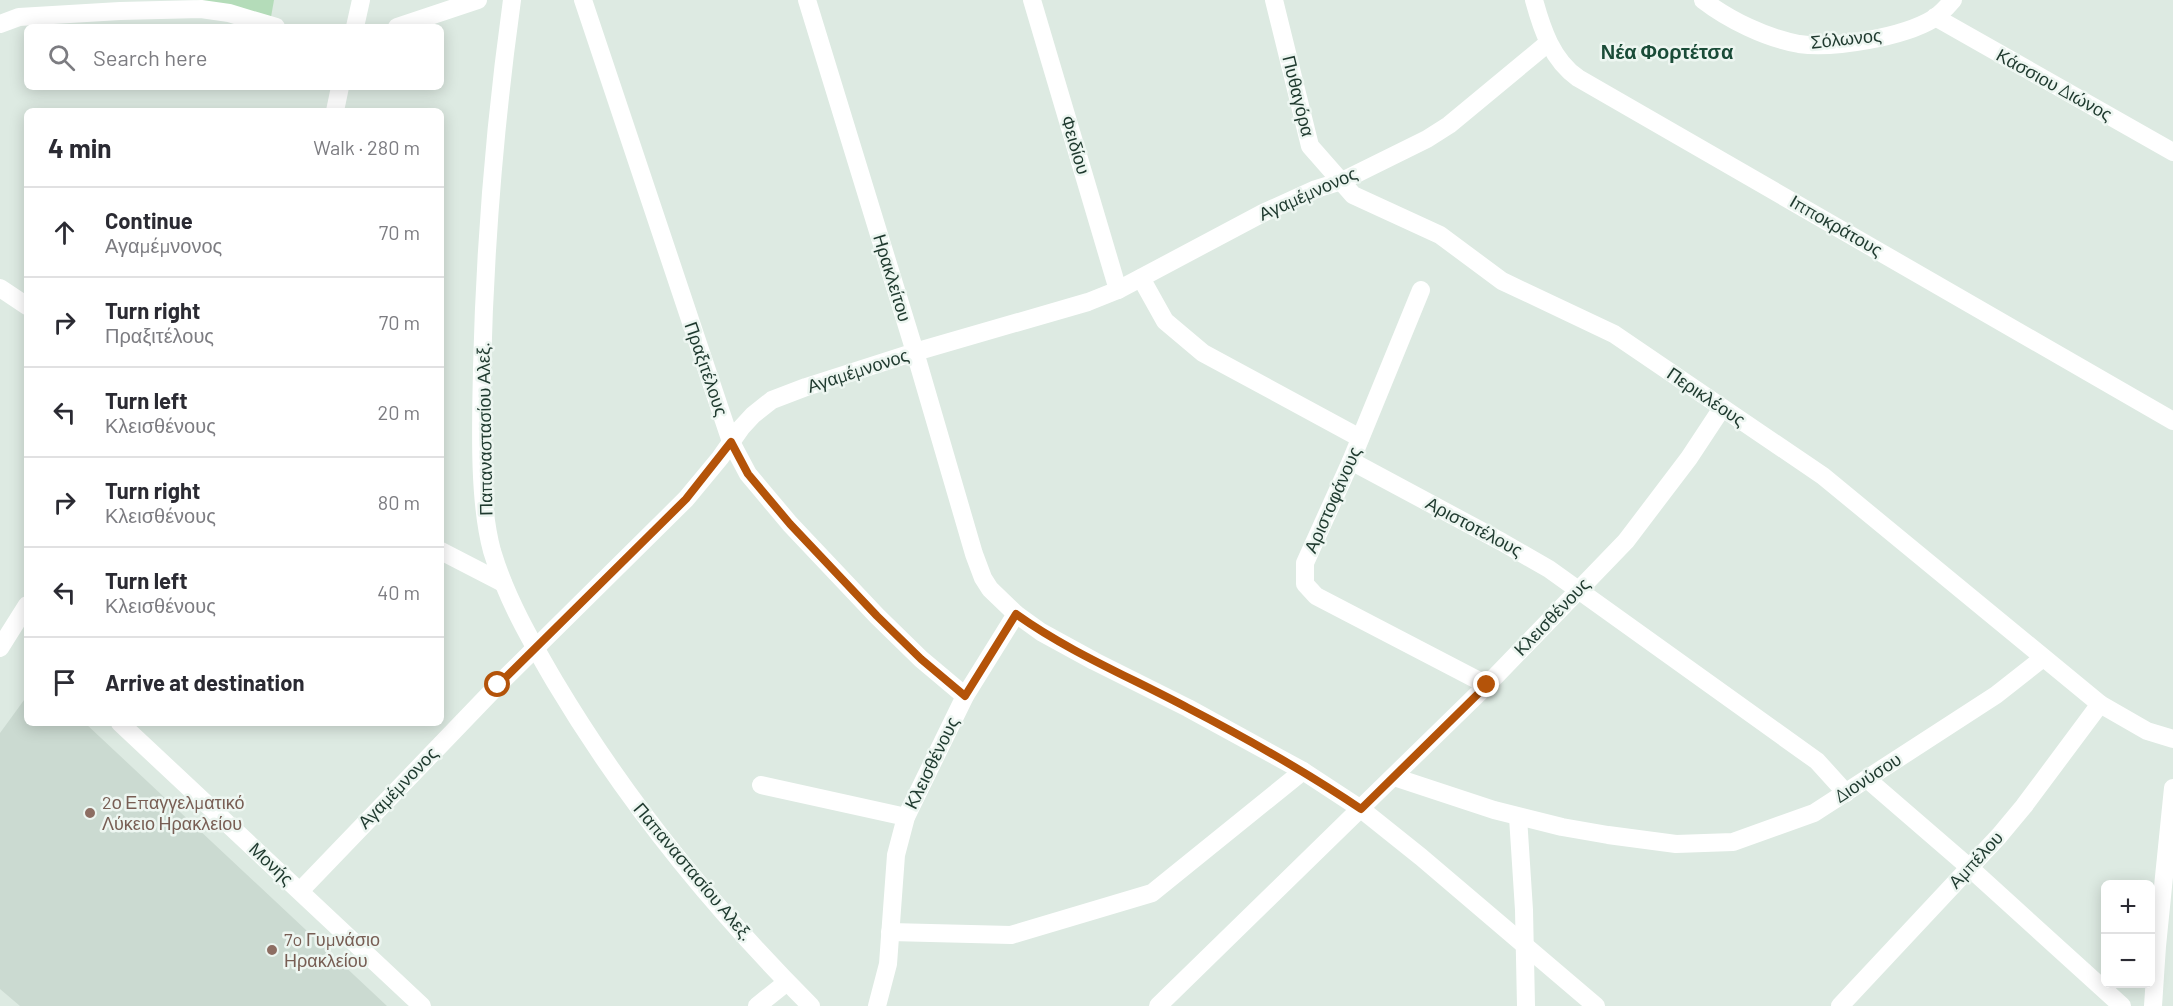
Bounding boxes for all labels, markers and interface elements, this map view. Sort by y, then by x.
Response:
street label: Σόλωνος [1809,23,1883,53]
search box [24,24,444,90]
district label: Νέα Φορτέτσα [1601,39,1734,63]
icon: search [45,41,78,74]
street label: Κάσσιου Διώνος [1993,43,2117,125]
text: Search here [93,44,207,70]
street label: Πυθαγόρα [1278,53,1320,139]
street label: Φειδίου [1057,113,1095,177]
text: 4 min [48,132,112,163]
text: Walk · 280 m [313,135,420,159]
street label: Αγαμέμνονος [1255,161,1361,225]
street label: Ιπποκράτους [1786,190,1887,261]
text: Continue [105,207,193,233]
icon: ahead [48,216,81,249]
text: 70 m [379,220,420,244]
street label: Ηρακλείτου [869,231,917,324]
text: Αγαμέμνονος [105,233,222,257]
text: Turn right [105,297,200,323]
icon: right [48,306,81,339]
text: 70 m [379,310,420,334]
street label: Πραξιτέλους [681,319,733,419]
text: Πραξιτέλους [105,323,214,347]
street label: Παπαναστασίου Αλεξ. [471,342,497,516]
street label: Αγαμέμνονος [804,343,912,397]
street label: Περικλέους [1663,362,1750,431]
text: Turn left [105,387,188,413]
icon: left [48,396,81,429]
text: 20 m [377,400,420,424]
text: Κλεισθένους [105,413,216,437]
street label: Αριστοφάνους [1299,443,1365,556]
text: Turn right [105,477,200,503]
icon: right [48,486,81,519]
text: 80 m [378,490,420,514]
street label: Αριστοτέλους [1422,491,1527,561]
text: Κλεισθένους [105,503,216,527]
text: Turn left [105,567,188,593]
street label: Κλεισθένους [1509,573,1594,660]
icon: left [48,576,81,609]
text: 40 m [377,580,420,604]
text: Κλεισθένους [105,593,216,617]
icon: arrive [48,666,81,699]
text: Arrive at destination [105,669,304,695]
route start [484,671,510,697]
route end [1473,671,1499,697]
street label: Κλεισθένους [899,713,963,812]
street label: Αγαμέμνονος [353,742,442,833]
street label: Διονύσου [1830,747,1905,807]
place label: 2ο Επαγγελματικό Λύκειο Ηρακλείου [102,791,244,834]
street label: Παπαναστασίου Αλεξ. [629,798,758,945]
marker: 2ο Επαγγελματικό Λύκειο Ηρακλείου [83,806,97,820]
street label: Αμπέλου [1943,826,2007,892]
street label: Μονής [245,837,299,889]
map controls [2101,880,2155,988]
button: + [2101,880,2155,934]
place label: 7o Γυμνάσιο Ηρακλείου [284,928,380,971]
button: − [2101,934,2155,988]
marker: 7o Γυμνάσιο Ηρακλείου [265,943,279,957]

